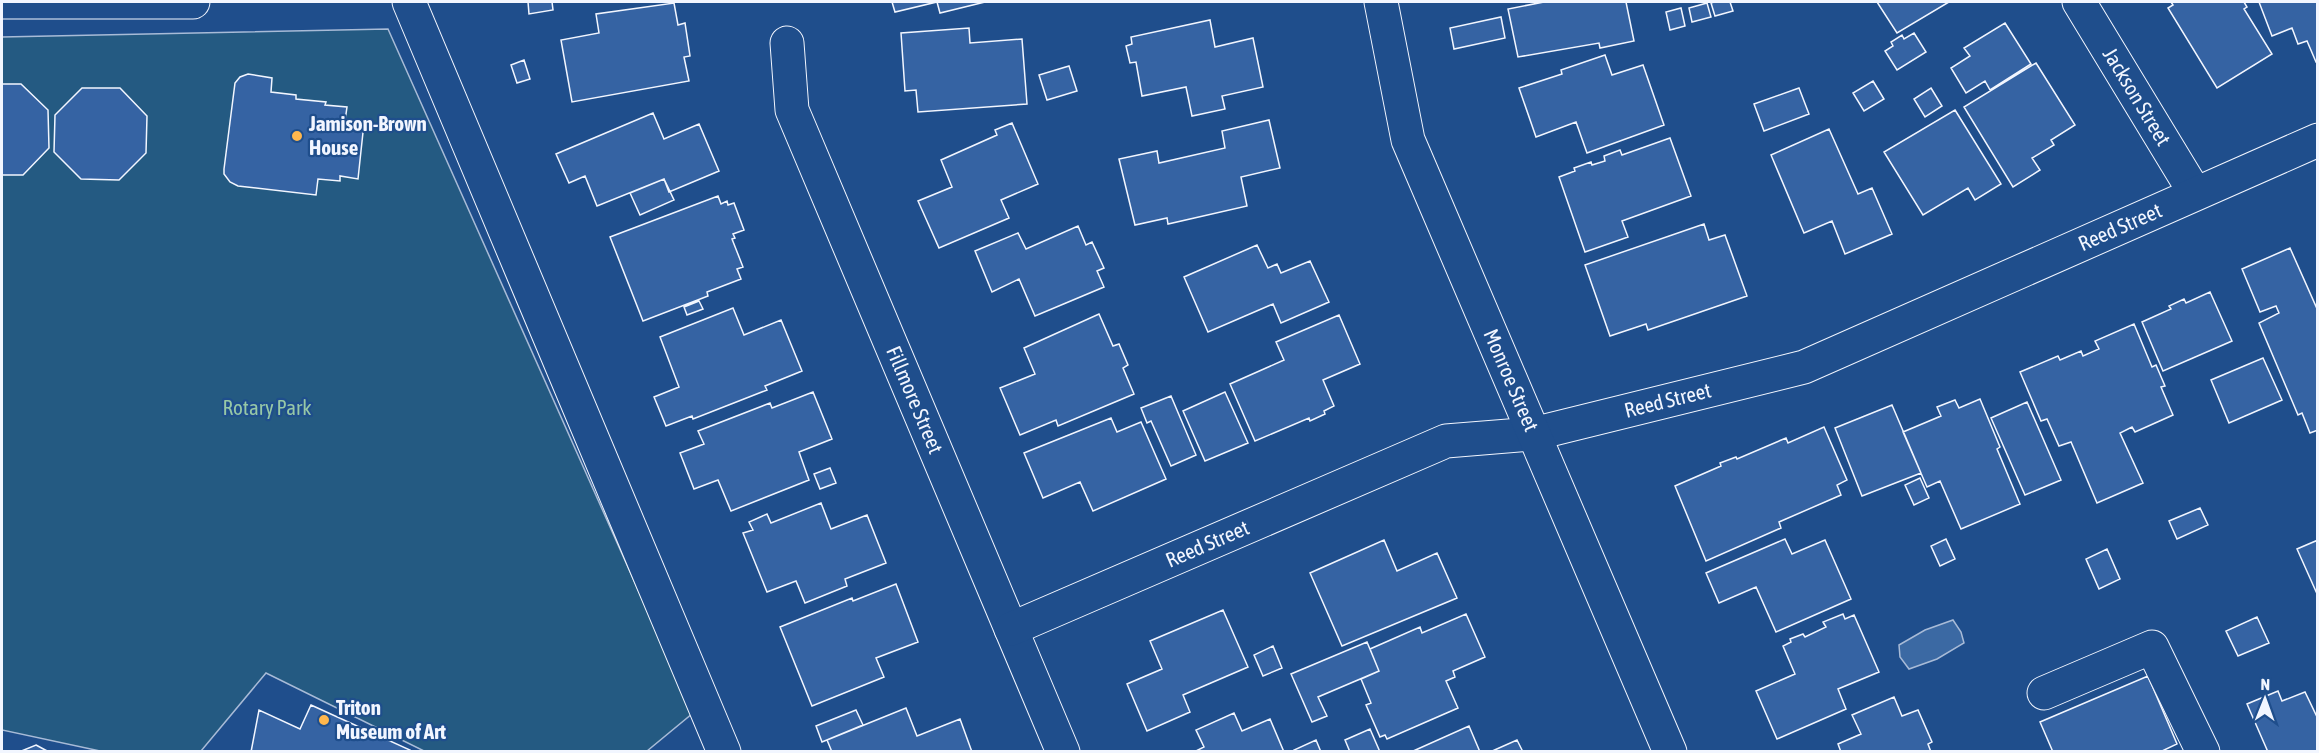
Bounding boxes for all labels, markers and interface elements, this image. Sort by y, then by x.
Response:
street label: Jackson Street [2099,43,2176,150]
place label: Jamison-Brown House [308,111,427,159]
marker: Jamison-Brown House [290,129,304,143]
street label: Reed Street [2075,198,2165,255]
street label: Monroe Street [1479,325,1544,435]
street label: Fillmore Street [882,342,949,457]
street label: Reed Street [1622,377,1713,422]
park label: Rotary Park [223,395,311,419]
street label: Reed Street [1162,515,1252,572]
north arrow [2235,669,2295,729]
text: N [2260,675,2270,693]
place label: Triton Museum of Art [336,695,446,743]
marker: Triton Museum of Art [317,713,331,727]

